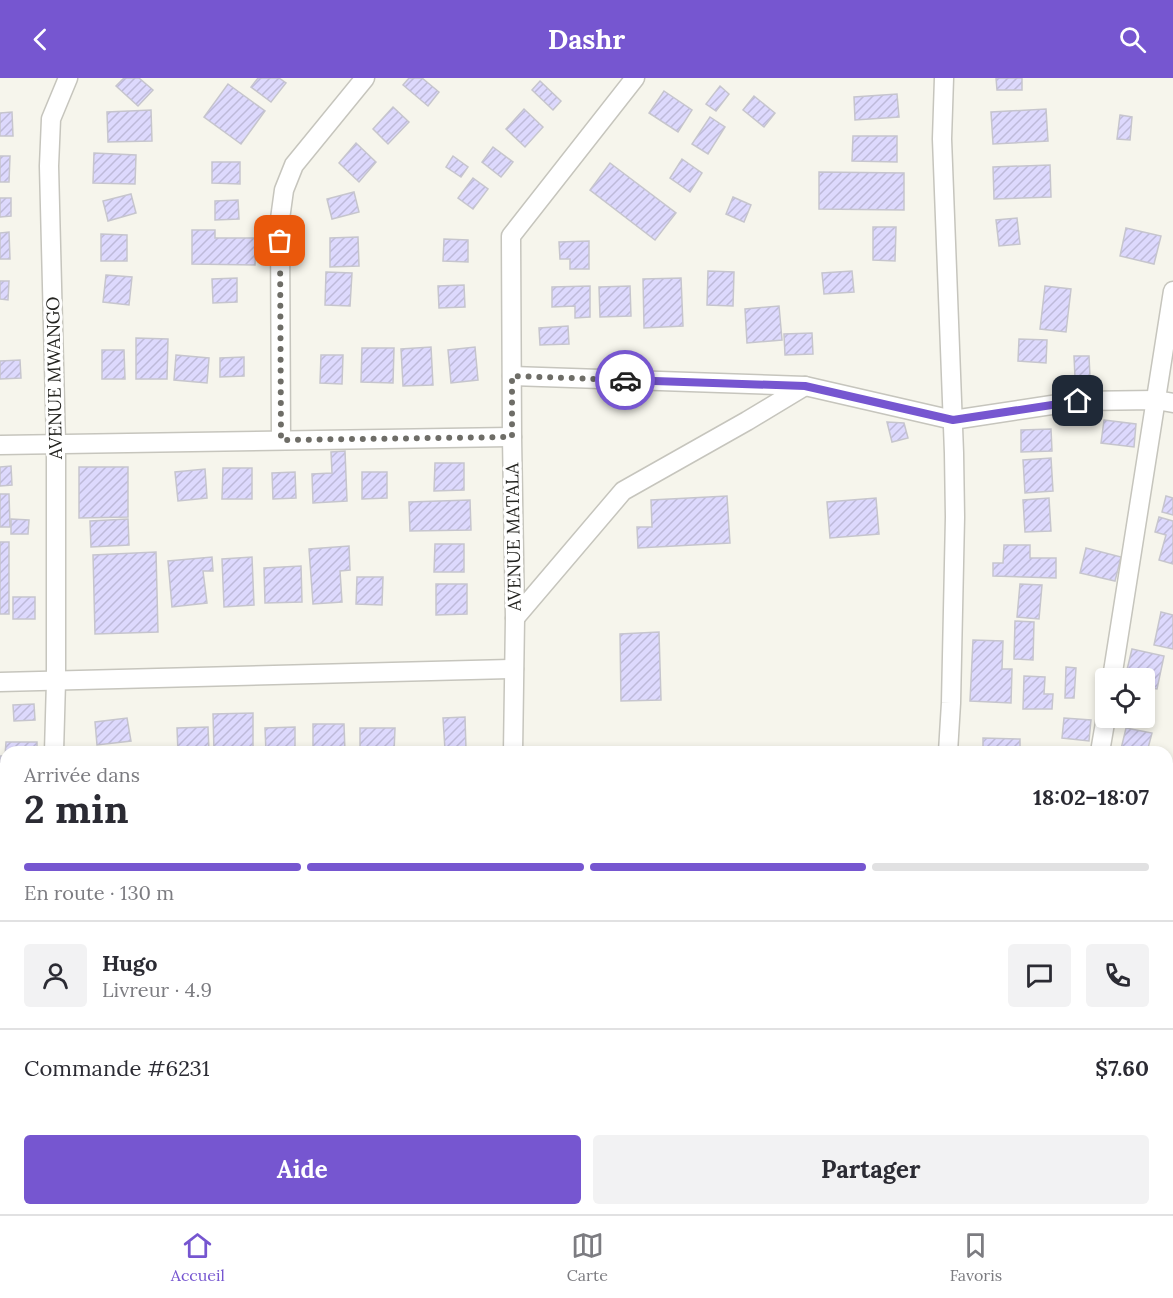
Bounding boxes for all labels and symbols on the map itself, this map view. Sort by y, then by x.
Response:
pin [254,215,305,266]
street label: AVENUE MWANGO [41,296,67,461]
courier [595,350,655,410]
pin [1052,375,1103,426]
street label: AVENUE MATALA [500,462,526,612]

